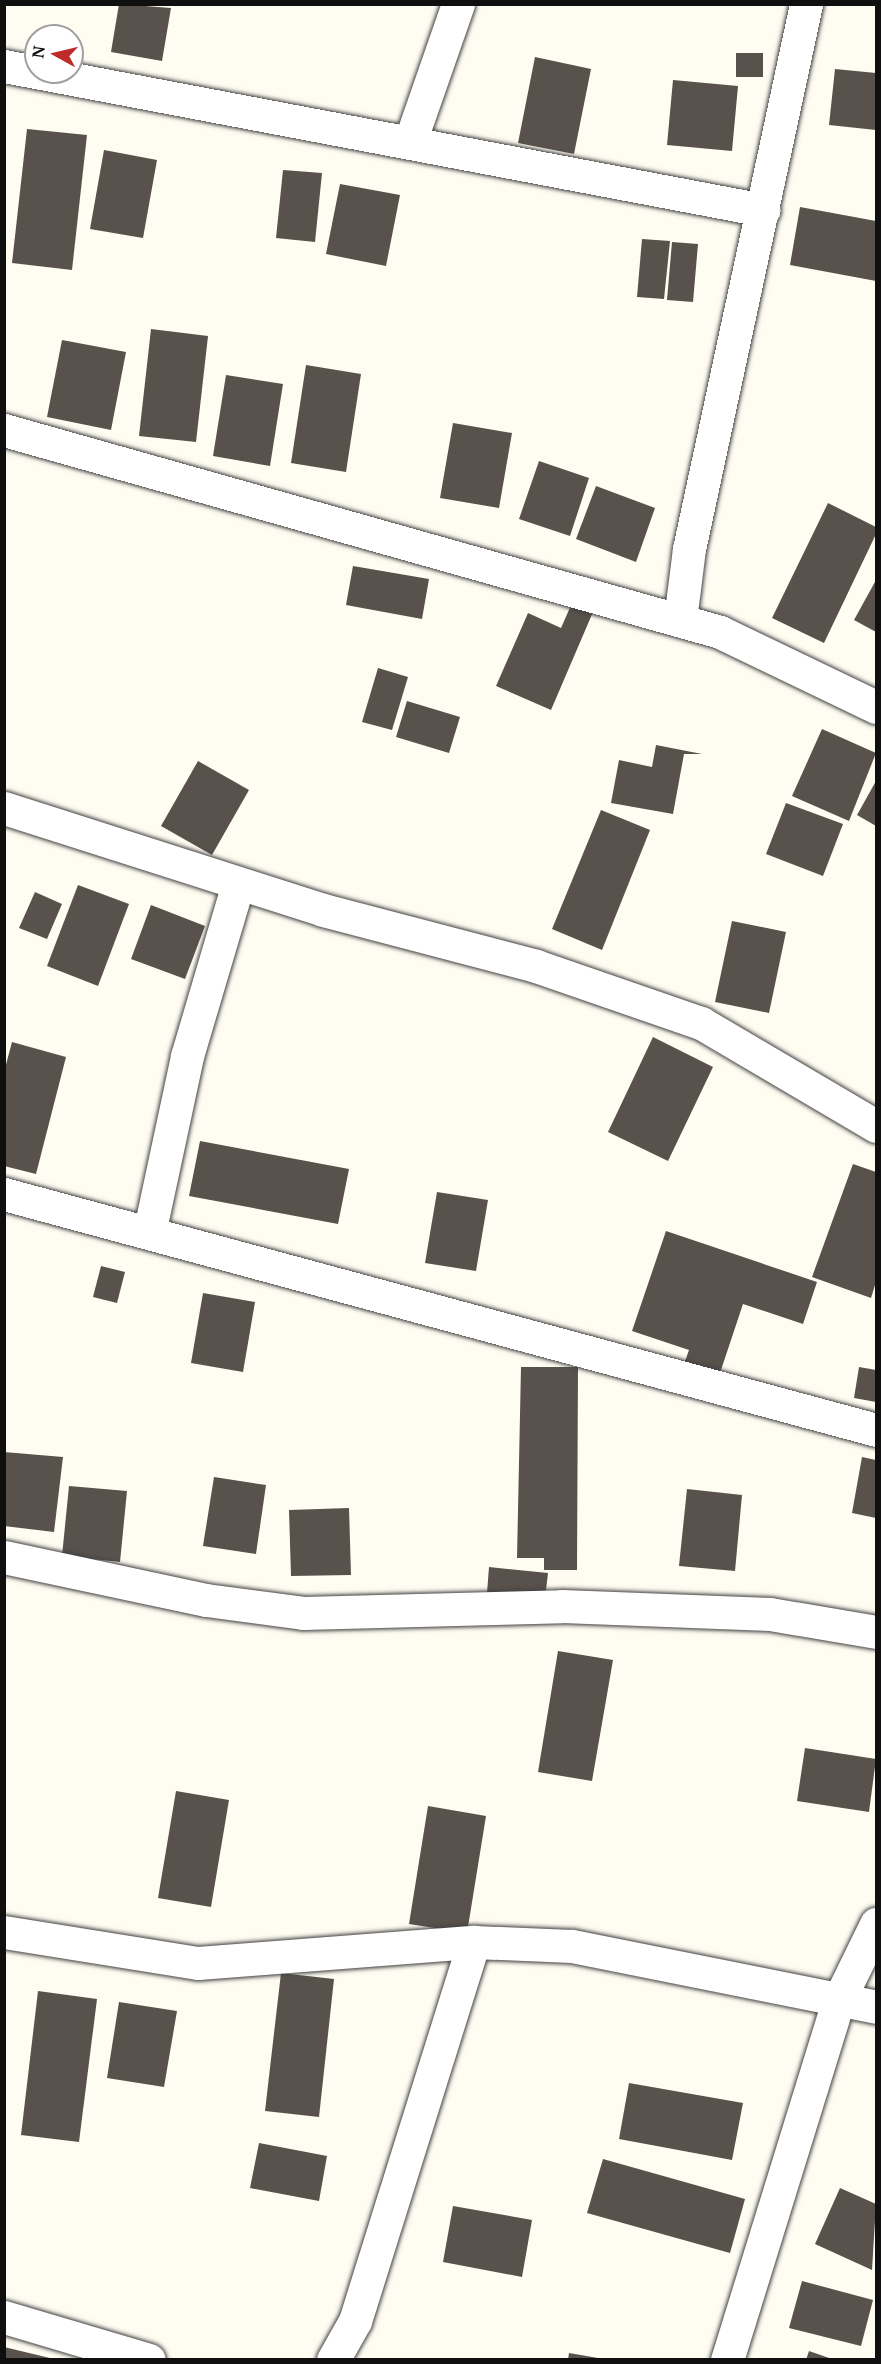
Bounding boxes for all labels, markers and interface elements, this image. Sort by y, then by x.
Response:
north arrow [24,24,84,84]
text: N [26,44,50,59]

